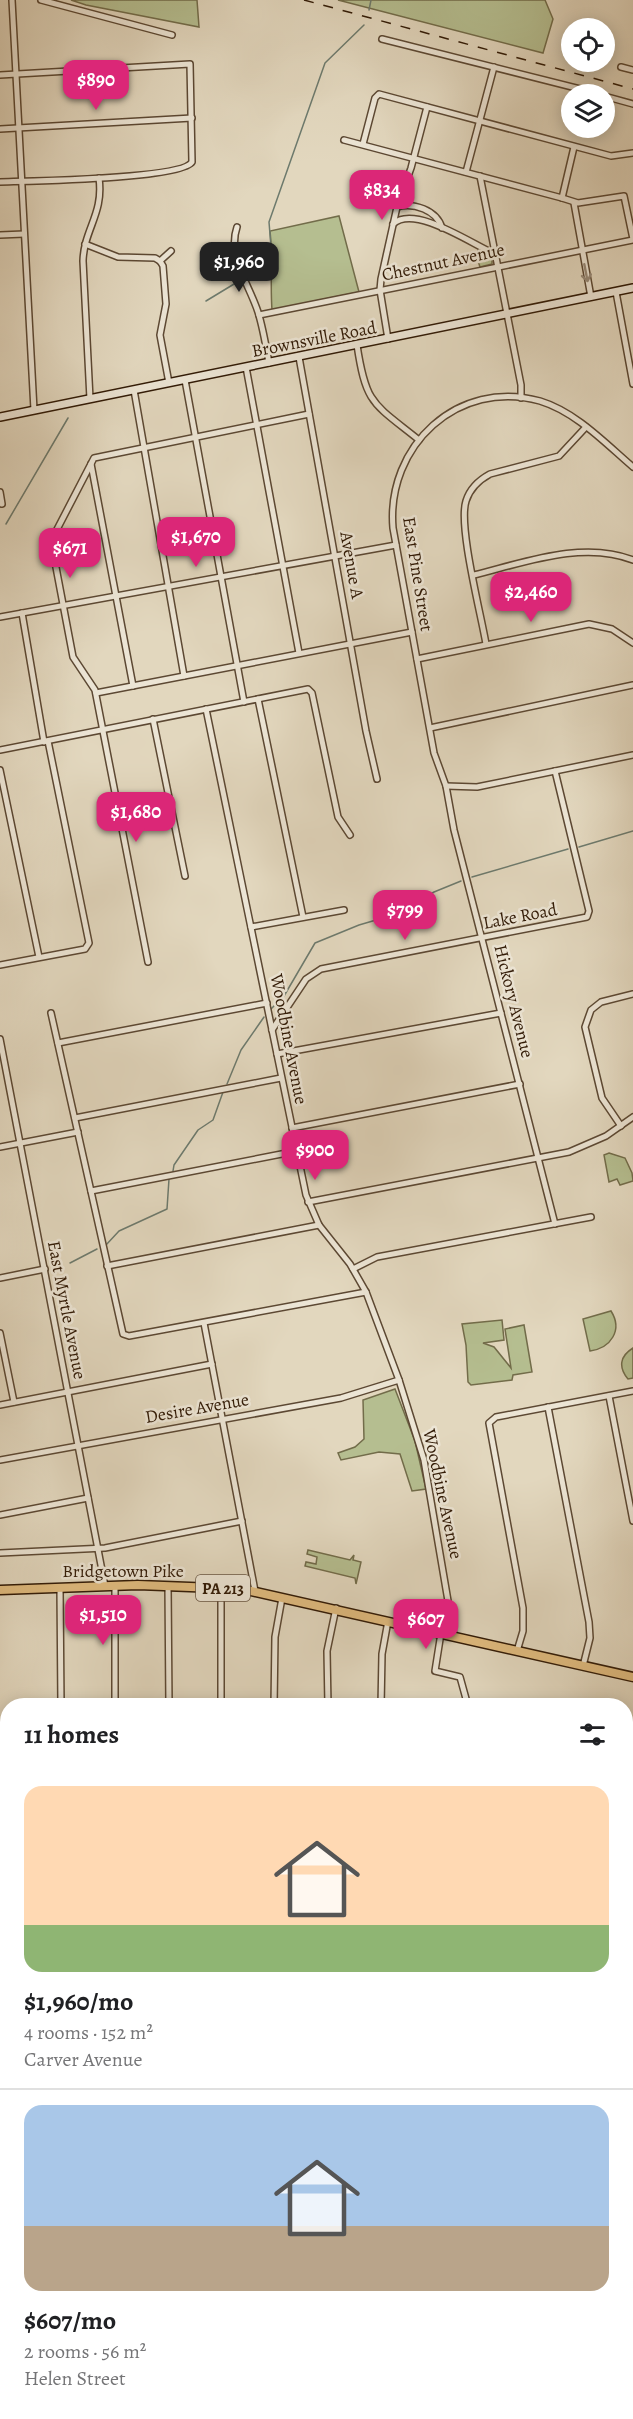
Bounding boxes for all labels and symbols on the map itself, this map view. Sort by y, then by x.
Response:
pin: $890 [60,60,132,111]
pin: $834 [346,170,418,221]
street label: Chestnut Avenue [379,237,507,287]
pin: $1,960 [190,242,288,293]
one-way arrow [581,263,592,283]
street label: Brownsville Road [250,315,379,363]
street label: East Pine Street [397,515,439,633]
pin: $1,670 [147,517,245,568]
pin: $671 [34,528,106,579]
street label: Avenue A [334,529,370,601]
pin: $2,460 [482,572,580,623]
pin: $1,680 [87,792,185,843]
pin: $799 [369,890,441,941]
street label: Lake Road [481,897,560,935]
street label: Hickory Avenue [488,942,540,1060]
street label: Woodbine Avenue [264,971,313,1106]
pin: $900 [279,1130,351,1181]
street label: East Myrtle Avenue [42,1239,92,1381]
street label: Desire Avenue [143,1387,251,1429]
street label: Woodbine Avenue [417,1426,468,1561]
street label: Bridgetown Pike [62,1559,184,1583]
road number: PA 213 [196,1575,250,1601]
pin: $1,510 [54,1595,152,1646]
pin: $607 [390,1599,462,1650]

